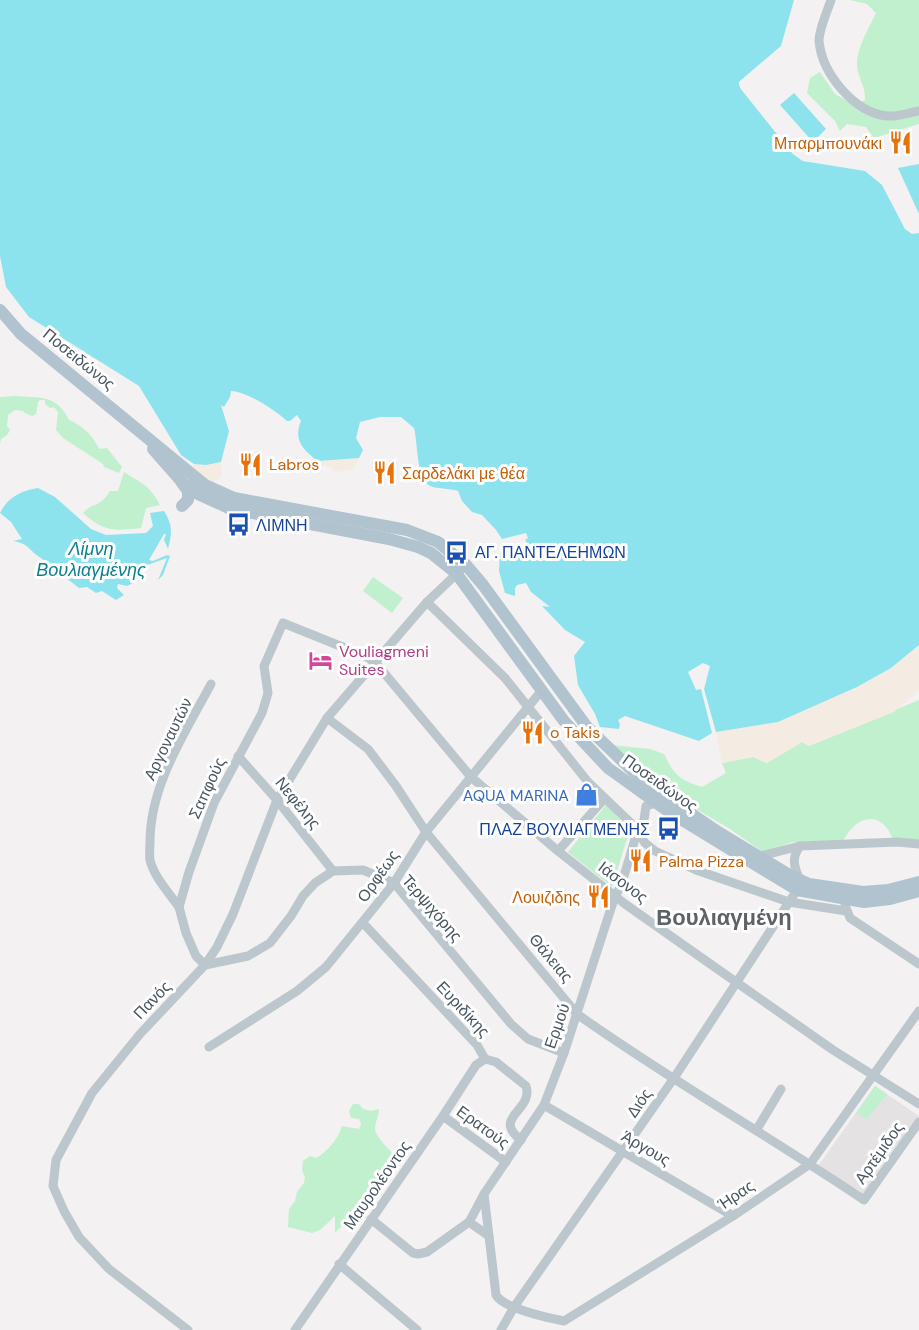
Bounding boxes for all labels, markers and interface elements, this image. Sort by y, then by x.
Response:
restaurant icon: Μπαρμπουνάκι [887,130,913,156]
place label: Μπαρμπουνάκι [774,133,882,154]
street label: Ποσειδώνος [39,323,120,395]
restaurant icon: Labros [238,451,264,477]
place label: Labros [269,454,319,475]
restaurant icon: Σαρδελάκι με θέα [371,460,397,486]
place label: Σαρδελάκι με θέα [402,463,525,484]
bus stop icon: ΛΙΜΝΗ [225,512,251,538]
place label: ΛΙΜΝΗ [256,515,308,536]
water label: Λίμνη Βουλιαγμένης [36,537,146,582]
bus stop icon: ΑΓ. ΠΑΝΤΕΛΕΗΜΩΝ [444,539,470,565]
place label: ΑΓ. ΠΑΝΤΕΛΕΗΜΩΝ [475,542,626,563]
place label: Vouliagmeni Suites [339,641,429,680]
hotel icon: Vouliagmeni Suites [308,647,334,673]
street label: Αργοναυτών [139,694,197,784]
restaurant icon: o Takis [519,719,545,745]
place label: o Takis [550,722,600,743]
street label: Ποσειδώνος [618,749,702,817]
street label: Σαπφούς [184,754,230,822]
street label: Νεφέλης [271,773,325,833]
shop icon: AQUA MARINA [574,782,600,808]
place label: AQUA MARINA [463,785,569,806]
bus stop icon: ΠΛΑΖ ΒΟΥΛΙΑΓΜΕΝΗΣ [655,816,681,842]
place label: ΠΛΑΖ ΒΟΥΛΙΑΓΜΕΝΗΣ [479,819,650,840]
street label: Ορφέως [352,845,404,906]
restaurant icon: Palma Pizza [628,848,654,874]
place label: Palma Pizza [659,851,744,872]
street label: Ιάσονος [594,856,652,908]
street label: Τερψιχόρης [397,870,467,946]
restaurant icon: Λουιζιδης [585,884,611,910]
place label: Λουιζιδης [512,887,580,908]
district label: Βουλιαγμένη [656,903,792,932]
street label: Θάλειας [525,929,578,987]
street label: Πανός [129,976,176,1024]
street label: Ευριδίκης [432,977,494,1042]
street label: Ερμού [539,1001,575,1051]
street label: Διός [622,1084,656,1122]
street label: Ερατούς [452,1101,514,1153]
street label: Αρτέμιδος [850,1118,908,1188]
street label: Άργους [618,1126,675,1171]
street label: Μαυρολέοντος [339,1136,416,1234]
street label: Ήρας [713,1175,758,1215]

